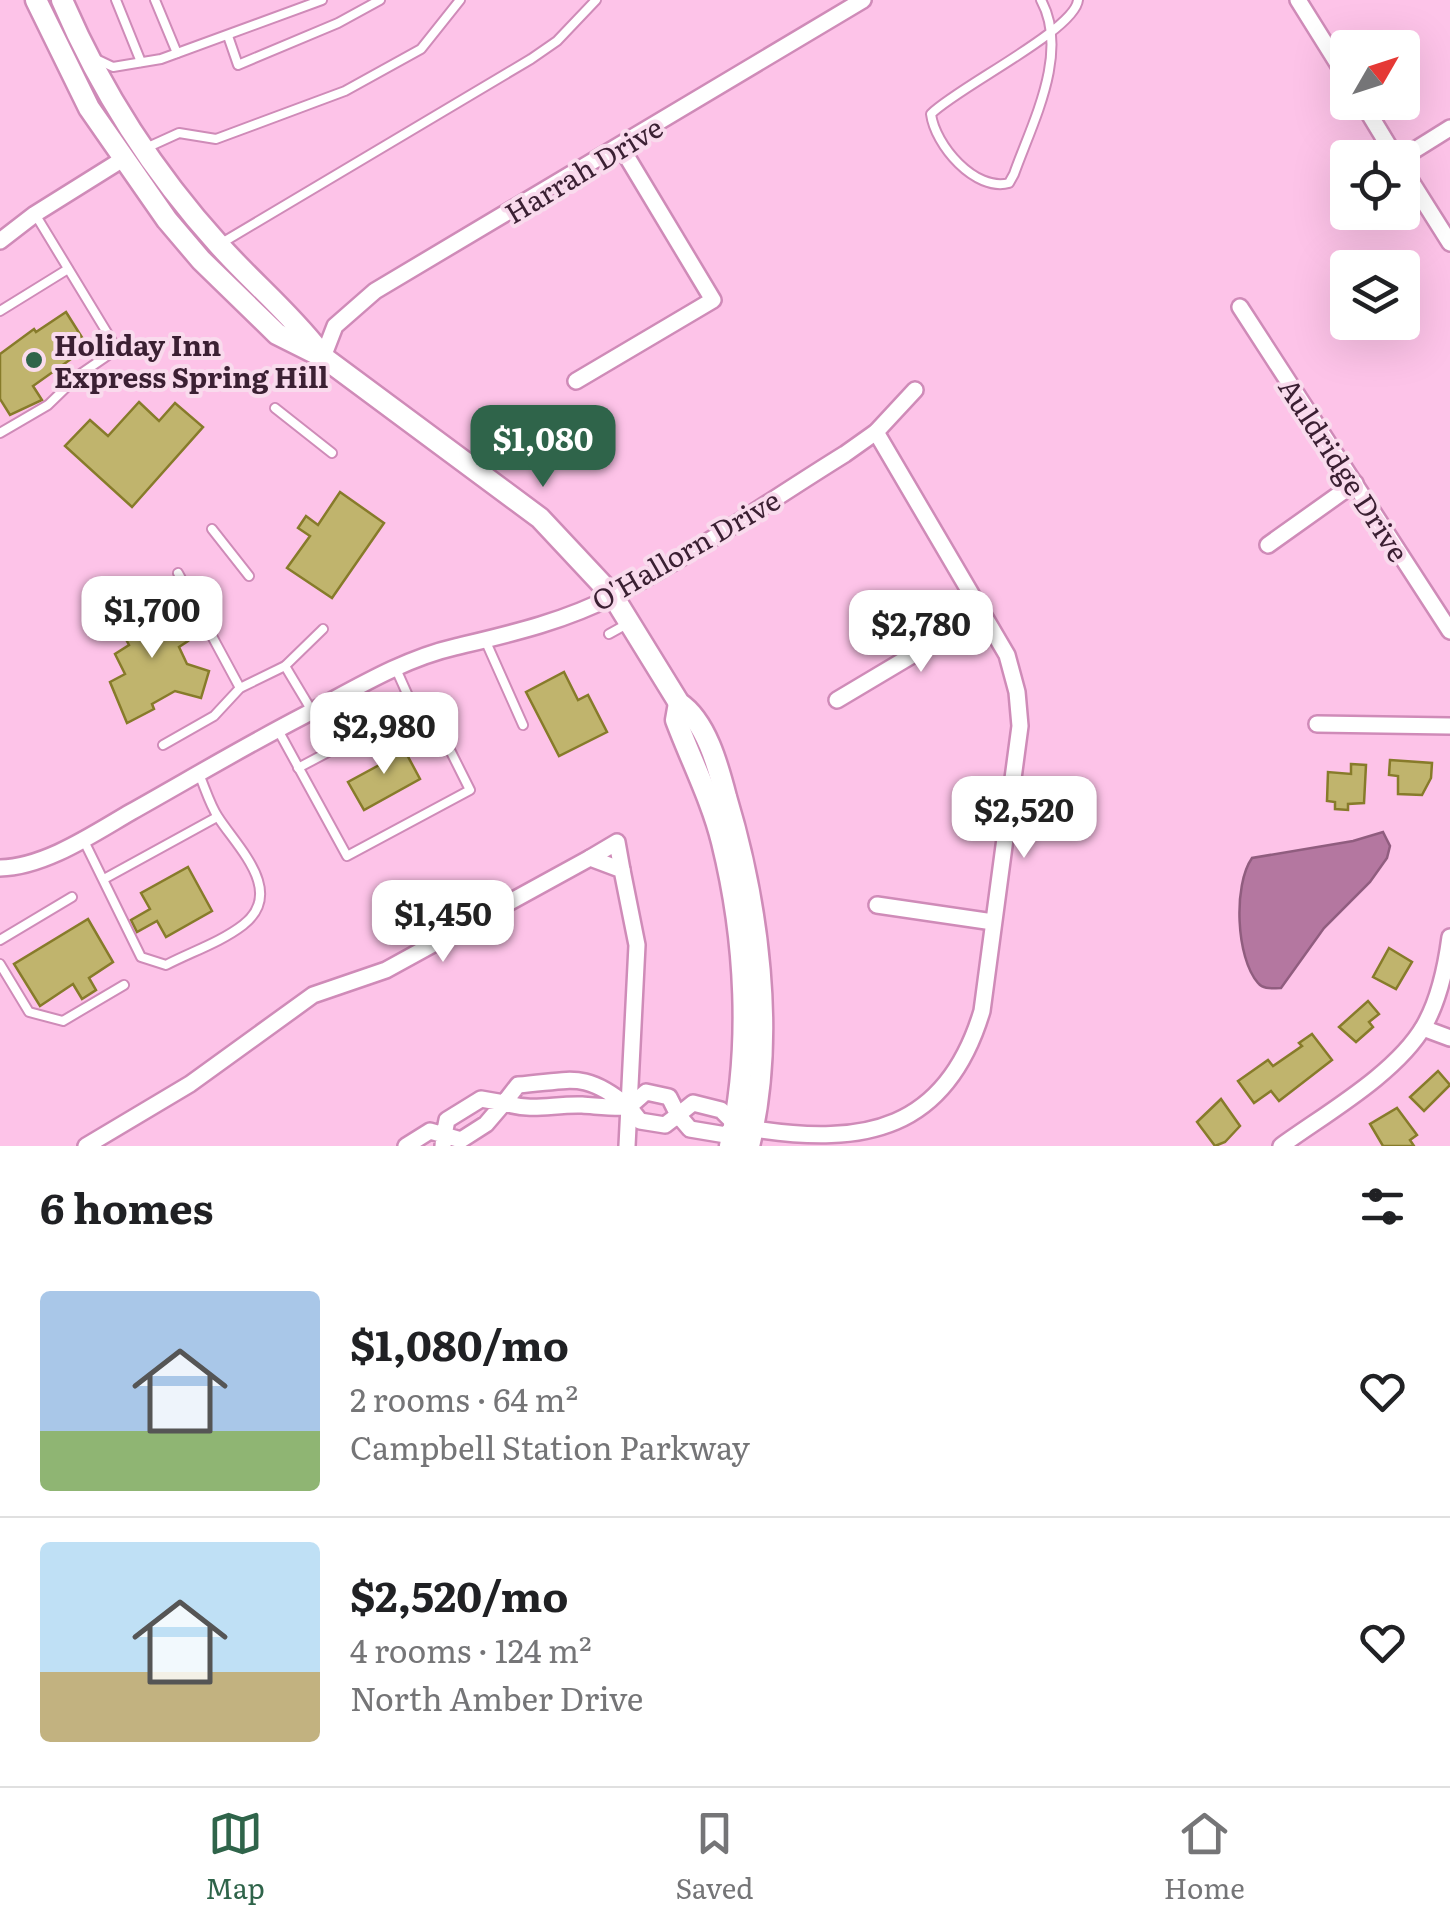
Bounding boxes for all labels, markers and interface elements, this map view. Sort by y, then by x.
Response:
north arrow [1330,30,1420,120]
map controls [1330,30,1420,340]
street label: Harrah Drive [496,105,670,233]
button: locate [1330,140,1420,230]
button: layers [1330,250,1420,340]
place label: Holiday Inn Express Spring Hill [54,323,328,397]
marker: Holiday Inn Express Spring Hill [23,349,45,371]
street label: Auldridge Drive [1270,369,1420,569]
pin: $1,080 [462,405,624,490]
text: $1,080 [493,413,594,461]
street label: O'Hallorn Drive [583,478,787,620]
pin: $1,700 [71,576,233,661]
text: $1,700 [103,584,201,632]
pin: $2,780 [840,590,1002,675]
text: $2,780 [871,598,971,646]
pin: $2,980 [303,692,465,777]
text: $2,980 [332,700,436,748]
pin: $2,520 [943,776,1105,861]
text: $2,520 [974,784,1074,832]
pin: $1,450 [362,880,524,965]
text: $1,450 [394,888,492,936]
text: 6 homes [40,1175,214,1237]
icon: filters [1355,1179,1410,1234]
text: $1,080/mo [350,1312,569,1374]
icon: home [120,1331,240,1451]
icon: heart [1355,1364,1410,1419]
text: 2 rooms · 64 m² [350,1374,578,1422]
text: Campbell Station Parkway [350,1422,750,1470]
text: $2,520/mo [350,1563,568,1625]
icon: home [120,1582,240,1702]
icon: heart [1355,1615,1410,1670]
text: 4 rooms · 124 m² [350,1625,592,1673]
text: North Amber Drive [350,1673,643,1721]
tab: Map [205,1806,265,1908]
tab: Saved [675,1806,753,1908]
tab: Home [1164,1806,1245,1908]

